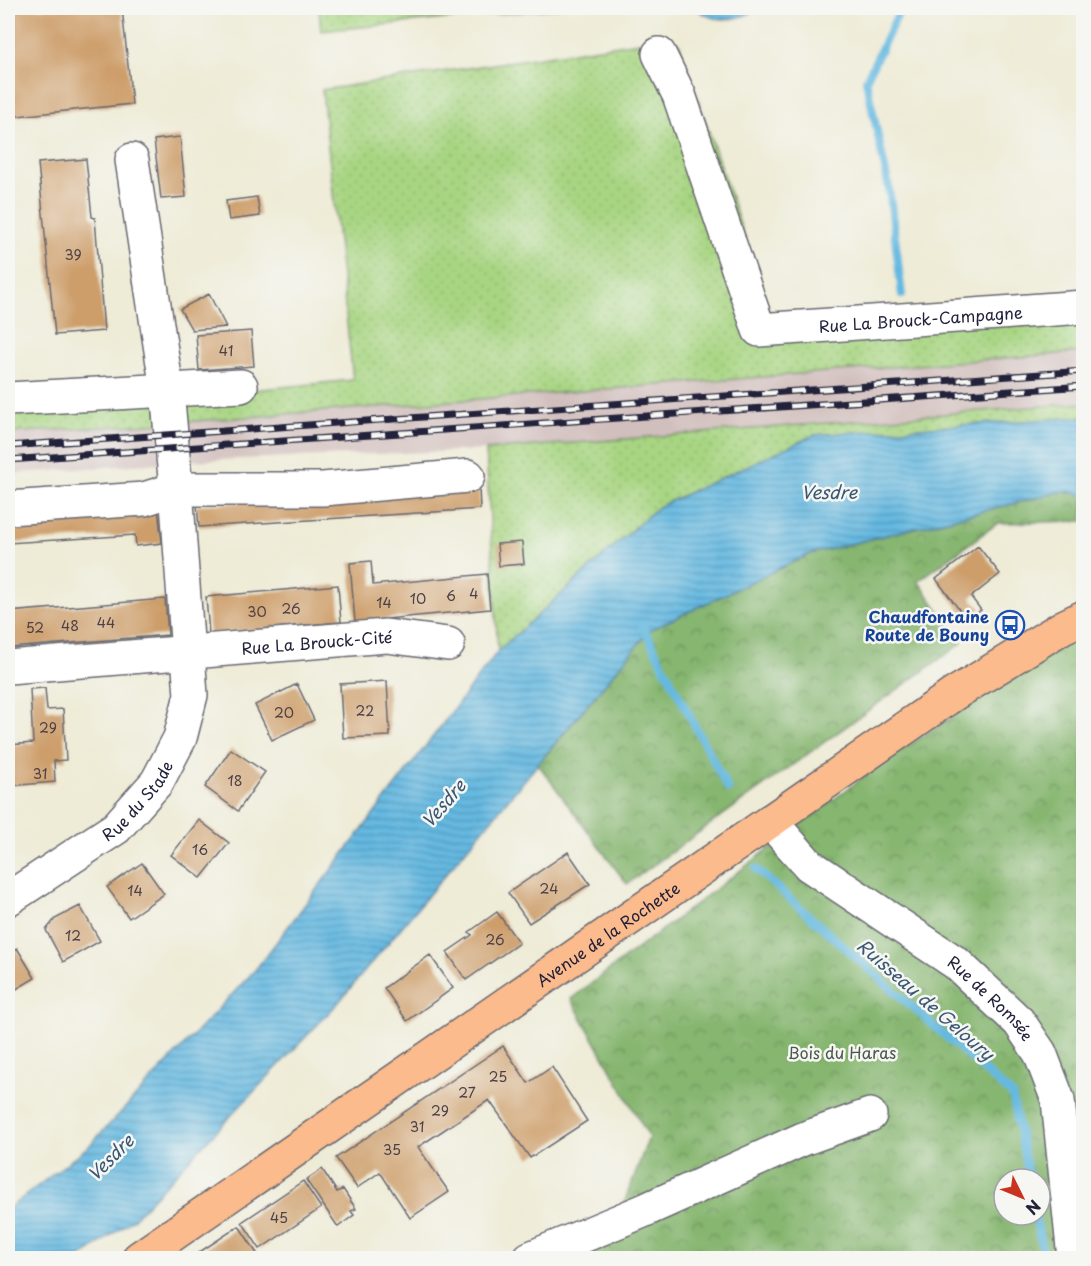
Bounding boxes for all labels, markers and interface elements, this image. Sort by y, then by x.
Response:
house number: 39 [64,244,82,265]
street label: Rue La Brouck-Campagne [818,299,1023,338]
house number: 41 [219,340,233,361]
water label: Vesdre [801,478,859,505]
house number: 4 [469,583,479,604]
house number: 6 [446,585,456,606]
house number: 10 [410,588,426,609]
house number: 14 [376,592,392,613]
house number: 26 [281,598,301,619]
house number: 30 [247,601,267,622]
place label: Chaudfontaine Route de Bouny [865,604,989,646]
bus stop icon: Chaudfontaine Route de Bouny [994,609,1026,641]
house number: 44 [97,612,115,633]
house number: 48 [61,615,79,636]
house number: 52 [26,617,44,638]
street label: Rue La Brouck-Cité [240,624,394,660]
house number: 22 [356,700,374,721]
house number: 20 [274,702,294,723]
house number: 29 [39,717,57,738]
street label: Rue du Stade [97,756,178,846]
house number: 31 [33,763,47,784]
house number: 18 [227,770,243,791]
water label: Vesdre [414,772,473,833]
house number: 16 [192,839,208,860]
street label: Avenue de la Rochette [531,875,684,992]
house number: 24 [540,878,558,899]
house number: 14 [127,880,143,901]
house number: 12 [65,925,81,946]
house number: 26 [485,929,505,950]
water label: Ruisseau de Geloury [852,932,1002,1067]
street label: Rue de Romsée [943,949,1040,1045]
park label: Bois du Haras [788,1040,896,1064]
house number: 25 [489,1066,507,1087]
house number: 27 [458,1082,476,1103]
house number: 29 [431,1100,449,1121]
house number: 31 [410,1116,424,1137]
water label: Vesdre [81,1127,140,1186]
house number: 35 [383,1139,401,1160]
north arrow [992,1167,1052,1227]
text: N [1021,1195,1047,1221]
house number: 45 [270,1207,288,1228]

